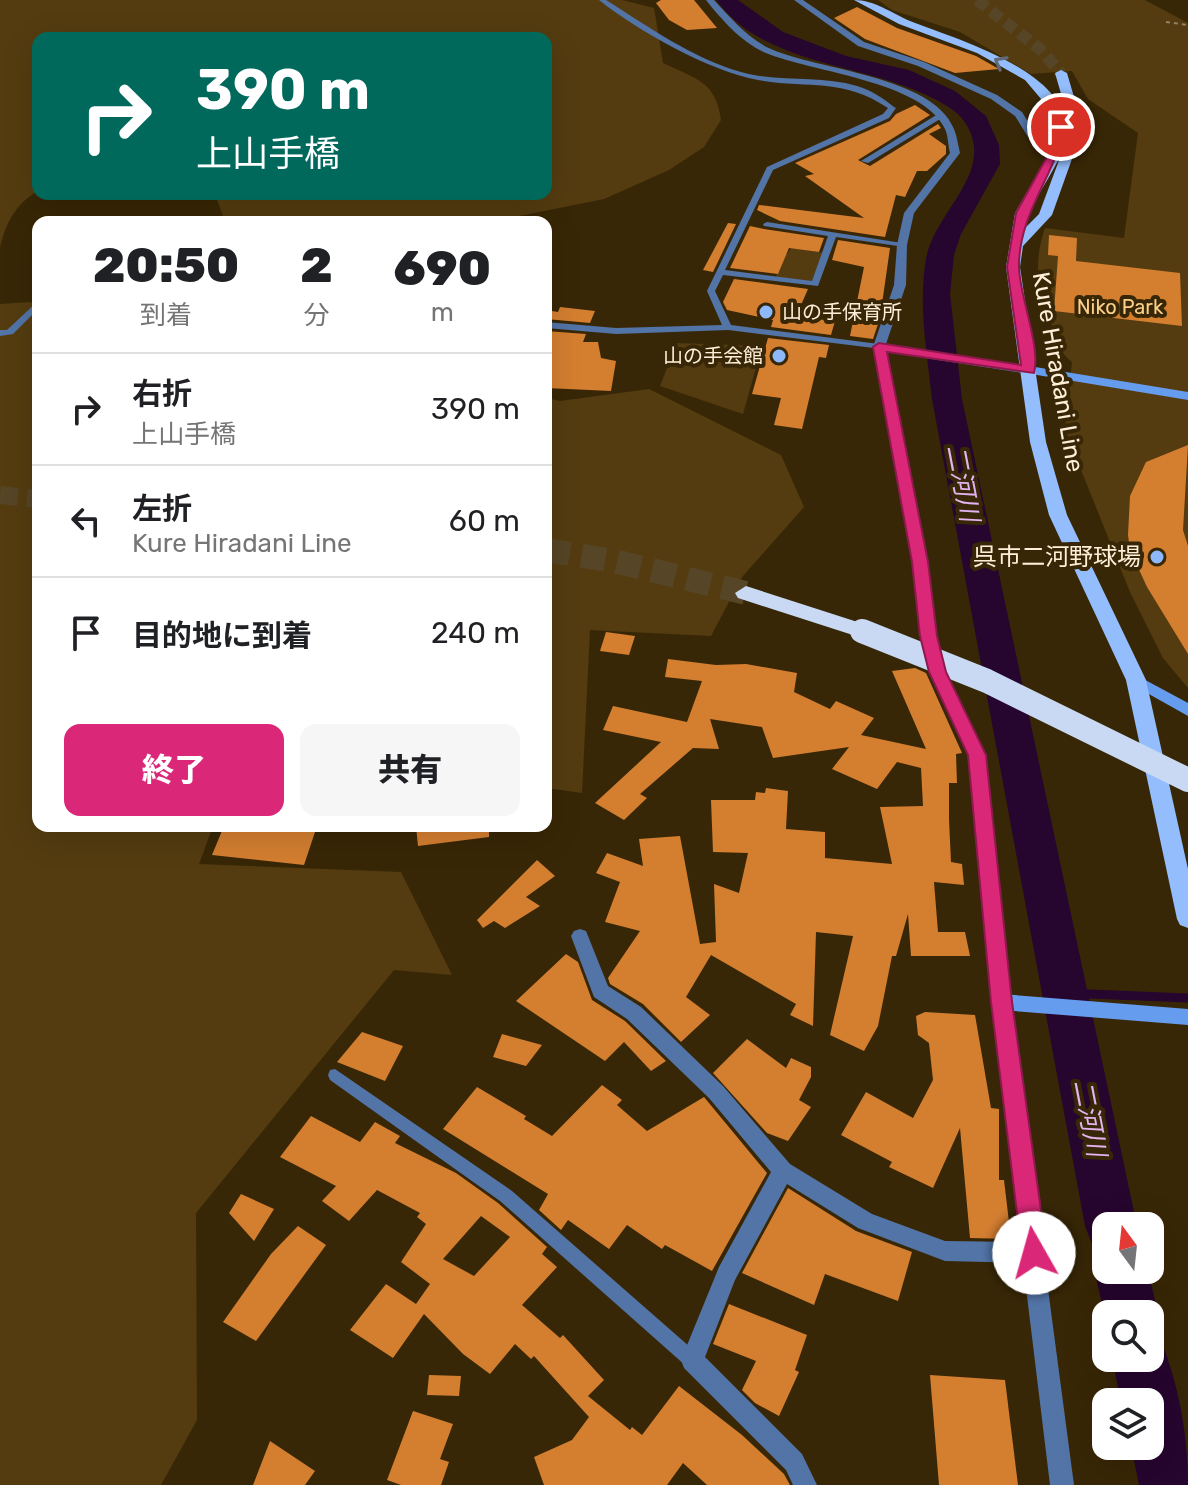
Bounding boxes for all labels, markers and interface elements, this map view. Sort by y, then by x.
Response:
one-way arrow [994,56,1009,72]
text: 390 m [196,57,370,123]
icon: right [64,64,168,168]
pin [1027,93,1095,161]
icon: arrive [1039,105,1083,149]
text: 上山手橋 [196,132,340,175]
text: 20:50 [93,237,239,294]
text: 2 [300,237,333,294]
text: 690 [394,240,491,297]
street label: Kure Hiradani Line [1027,270,1089,474]
park label: Niko Park [1077,295,1164,319]
text: m [431,297,454,328]
text: 到着 [140,300,192,331]
text: 分 [303,300,329,331]
place label: 山の手保育所 [782,300,902,324]
marker: 山の手保育所 [757,303,775,321]
place label: 山の手会館 [663,344,763,368]
marker: 山の手会館 [770,347,788,365]
text: 右折 [132,376,192,412]
icon: right [64,387,108,431]
text: 390 m [431,391,520,427]
text: 上山手橋 [132,419,236,450]
water label: 二河川 [940,442,986,527]
text: 左折 [132,491,192,527]
icon: left [64,499,108,543]
text: 60 m [449,503,520,539]
text: Kure Hiradani Line [132,528,352,559]
place label: 呉市二河野球場 [973,543,1141,571]
marker: 呉市二河野球場 [1148,548,1166,566]
icon: arrive [64,611,108,655]
text: 240 m [431,615,520,651]
text: 目的地に到着 [132,618,312,654]
button: 終了 [64,724,284,816]
button: 共有 [300,724,520,816]
water label: 二河川 [1067,1077,1113,1162]
position arrow [992,1211,1076,1295]
north arrow [1092,1212,1164,1284]
map controls [1092,1212,1164,1460]
button: search [1092,1300,1164,1372]
button: layers [1092,1388,1164,1460]

